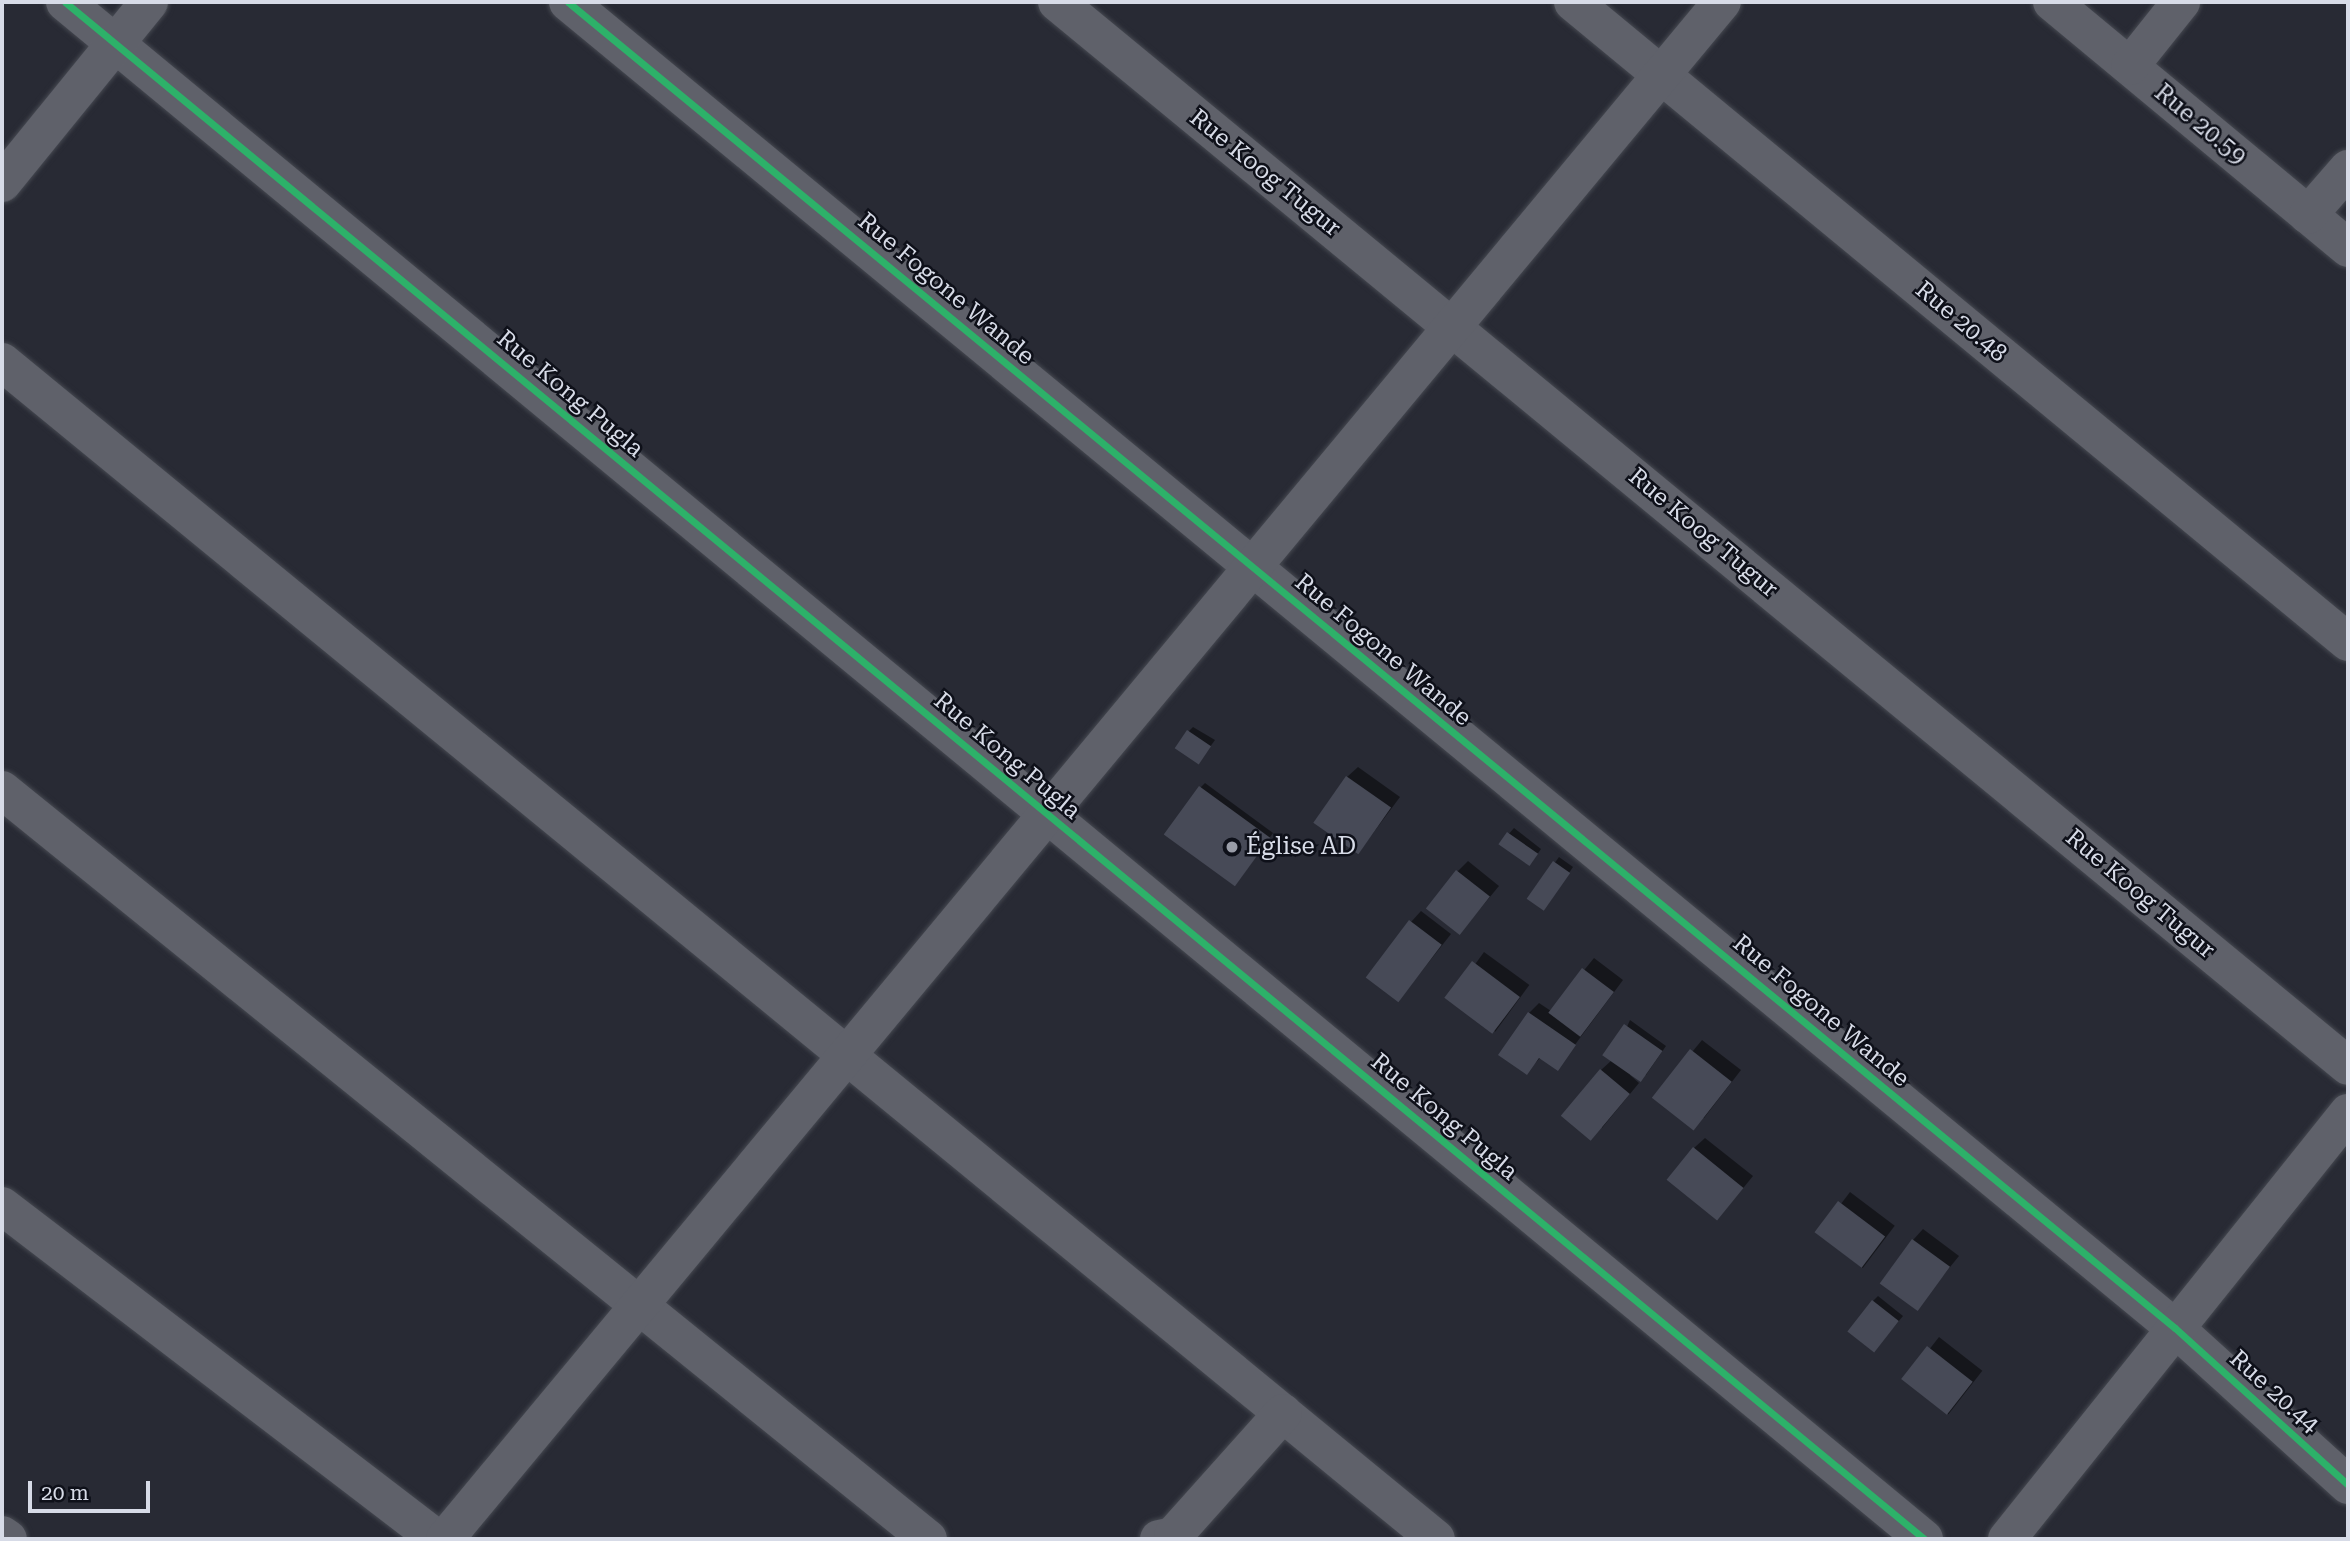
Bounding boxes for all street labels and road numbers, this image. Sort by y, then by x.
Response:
street label: Rue 20.59 [2148,79,2252,171]
street label: Rue Koog Tugur [1184,103,1346,243]
street label: Rue Fogone Wande [852,207,1040,371]
street label: Rue 20.48 [1909,276,2013,368]
street label: Rue Kong Pugla [491,324,649,464]
street label: Rue Koog Tugur [1623,462,1783,604]
street label: Rue Fogone Wande [1289,568,1477,732]
street label: Rue Kong Pugla [928,686,1086,826]
street label: Rue Koog Tugur [2060,823,2220,965]
street label: Rue Fogone Wande [1727,929,1915,1093]
street label: Rue Kong Pugla [1365,1047,1523,1187]
street label: Rue 20.44 [2223,1344,2325,1440]

